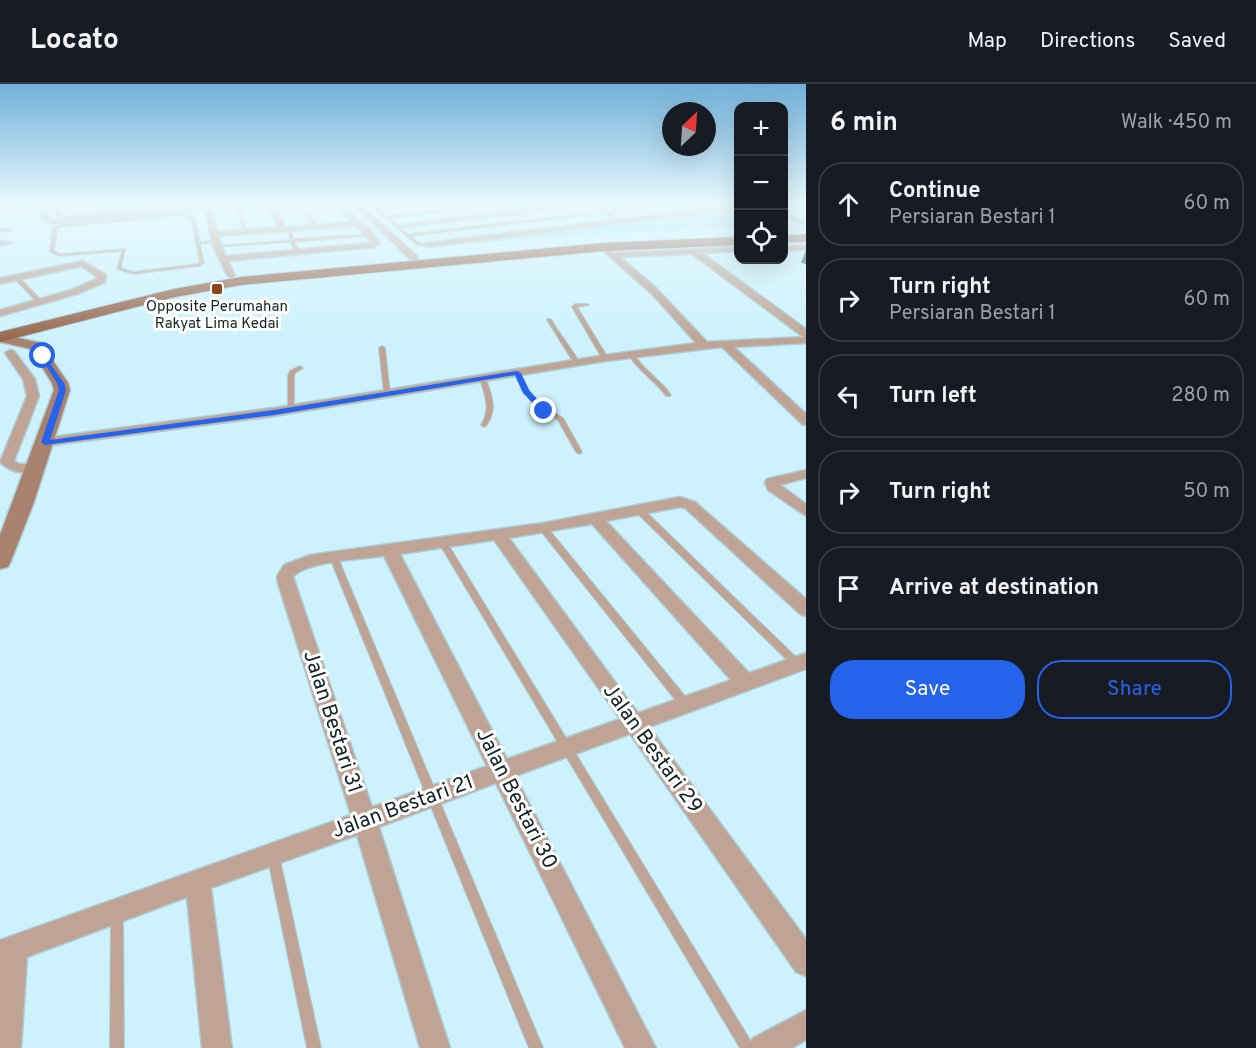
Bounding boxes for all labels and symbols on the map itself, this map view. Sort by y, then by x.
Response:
north arrow [662,102,716,156]
marker: Opposite Perumahan Rakyat Lima Kedai [210,282,224,296]
place label: Opposite Perumahan Rakyat Lima Kedai [146,298,288,334]
route start [29,342,55,368]
route end [530,397,556,423]
street label: Jalan Bestari 31 [296,647,368,797]
street label: Jalan Bestari 29 [596,679,708,819]
street label: Jalan Bestari 30 [469,724,563,874]
street label: Jalan Bestari 21 [328,769,478,845]

